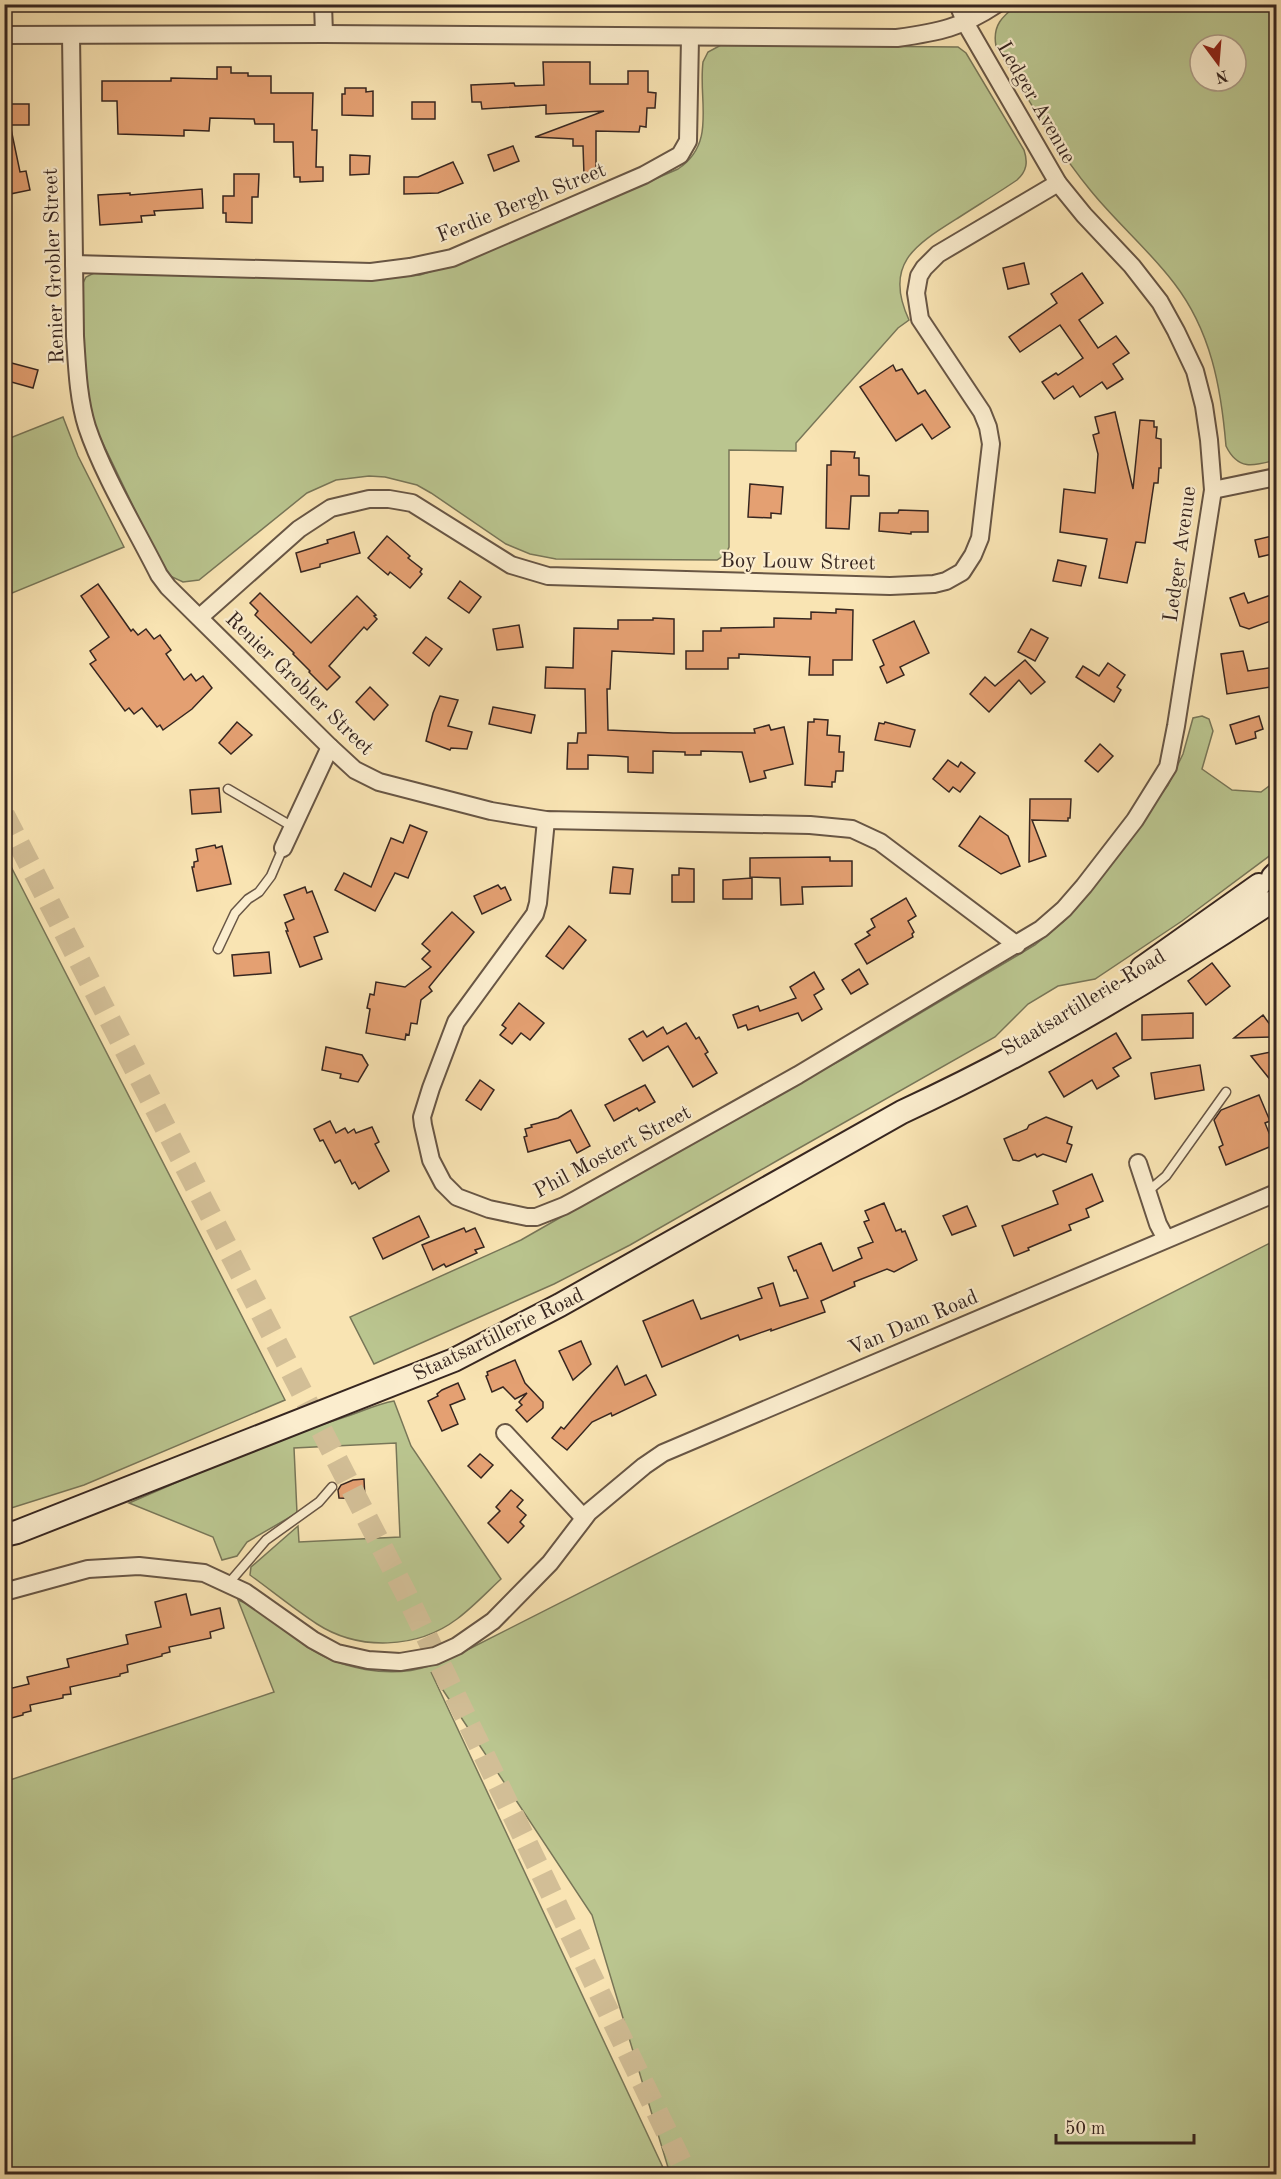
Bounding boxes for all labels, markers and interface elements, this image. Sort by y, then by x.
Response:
north arrow [1188,33,1248,93]
street label: Ledger Avenue [992,38,1079,167]
text: N [1213,66,1230,85]
street label: Ferdie Bergh Street [434,160,609,247]
street label: Renier Grobler Street [41,168,68,364]
street label: Ledger Avenue [1161,485,1200,623]
street label: Boy Louw Street [720,551,876,574]
street label: Renier Grobler Street [221,608,377,760]
street label: Staatsartillerie Road [998,946,1169,1060]
street label: Phil Mostert Street [531,1102,695,1203]
street label: Staatsartillerie Road [410,1285,587,1386]
street label: Van Dam Road [846,1287,981,1360]
scale bar [1056,2107,1194,2145]
text: 50 m [1065,2120,1105,2138]

